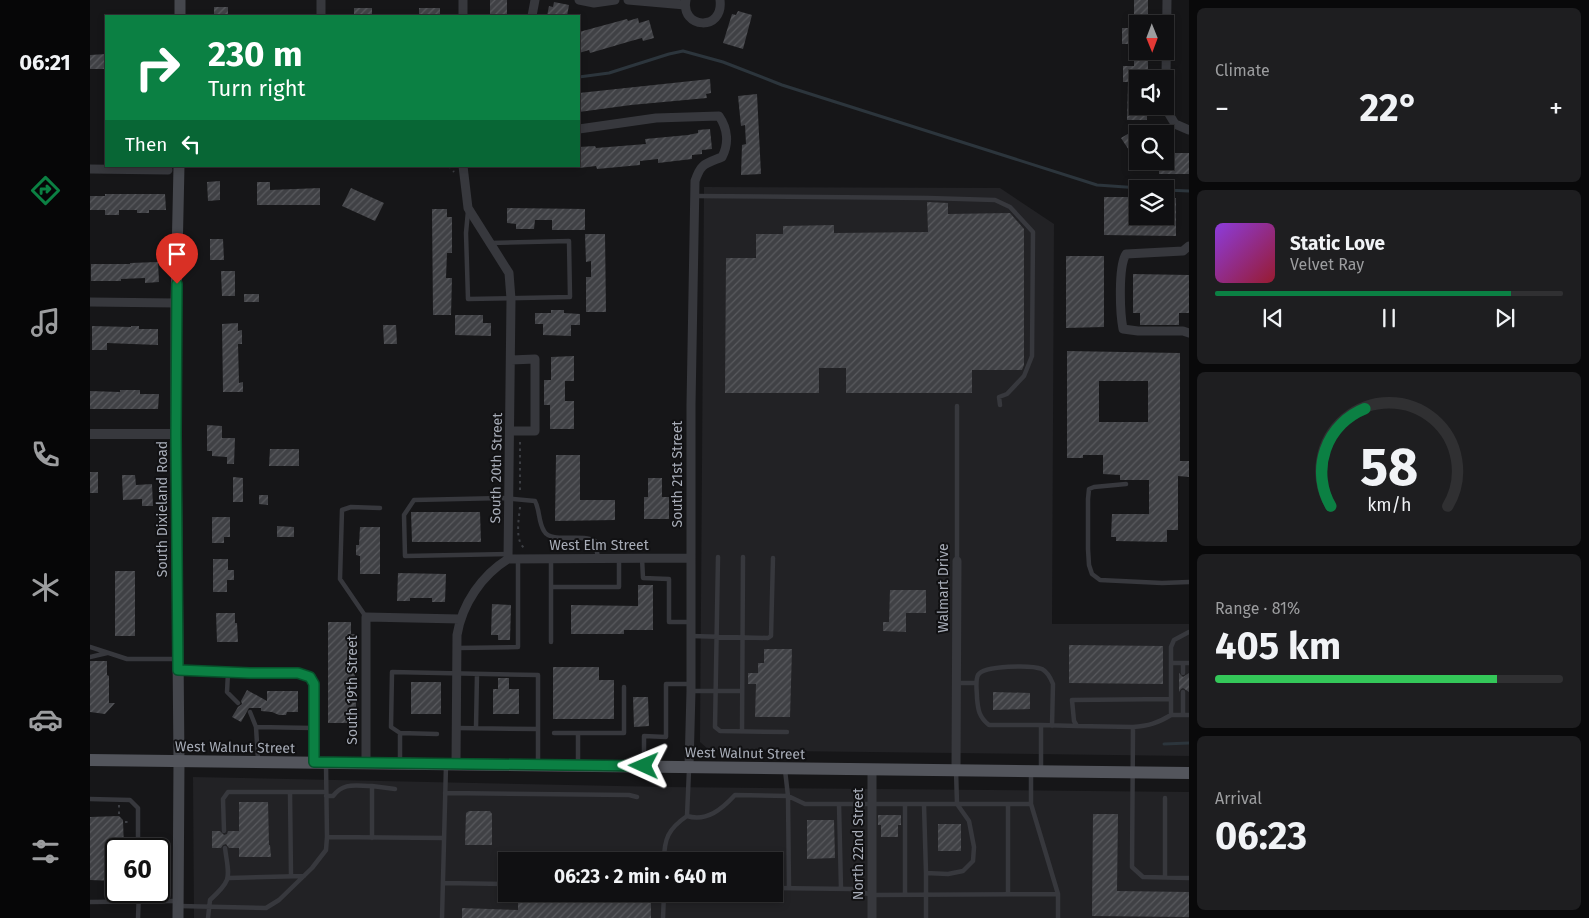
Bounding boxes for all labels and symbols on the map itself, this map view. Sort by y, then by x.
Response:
north arrow [1129,15,1174,60]
pin [156,233,198,284]
street label: South 20th Street [487,412,506,523]
street label: South 21st Street [669,420,686,527]
street label: South Dixieland Road [154,441,171,577]
street label: West Elm Street [549,537,650,554]
street label: Walmart Drive [935,543,952,633]
street label: South 19th Street [344,634,361,745]
street label: West Walnut Street [175,738,296,757]
position arrow [617,739,669,791]
street label: West Walnut Street [685,744,806,763]
street label: North 22nd Street [850,787,867,900]
speed limit sign: 60 [105,838,170,903]

